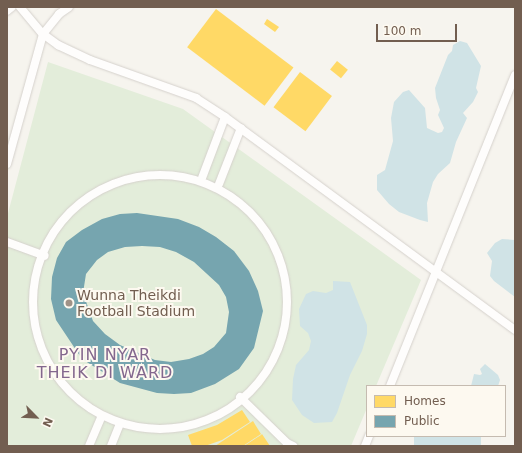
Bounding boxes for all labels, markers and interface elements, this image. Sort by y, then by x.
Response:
scale bar [378,16,459,42]
text: 100 m [383,24,421,38]
place label: Wunna Theikdi Football Stadium [77,287,195,320]
marker: Wunna Theikdi Football Stadium [64,298,74,308]
district label: PYIN NYAR THEIK DI WARD [37,345,173,383]
legend [366,385,506,437]
text: Homes [404,394,446,408]
north arrow [16,397,56,437]
text: Public [404,414,440,428]
text: N [40,415,55,429]

